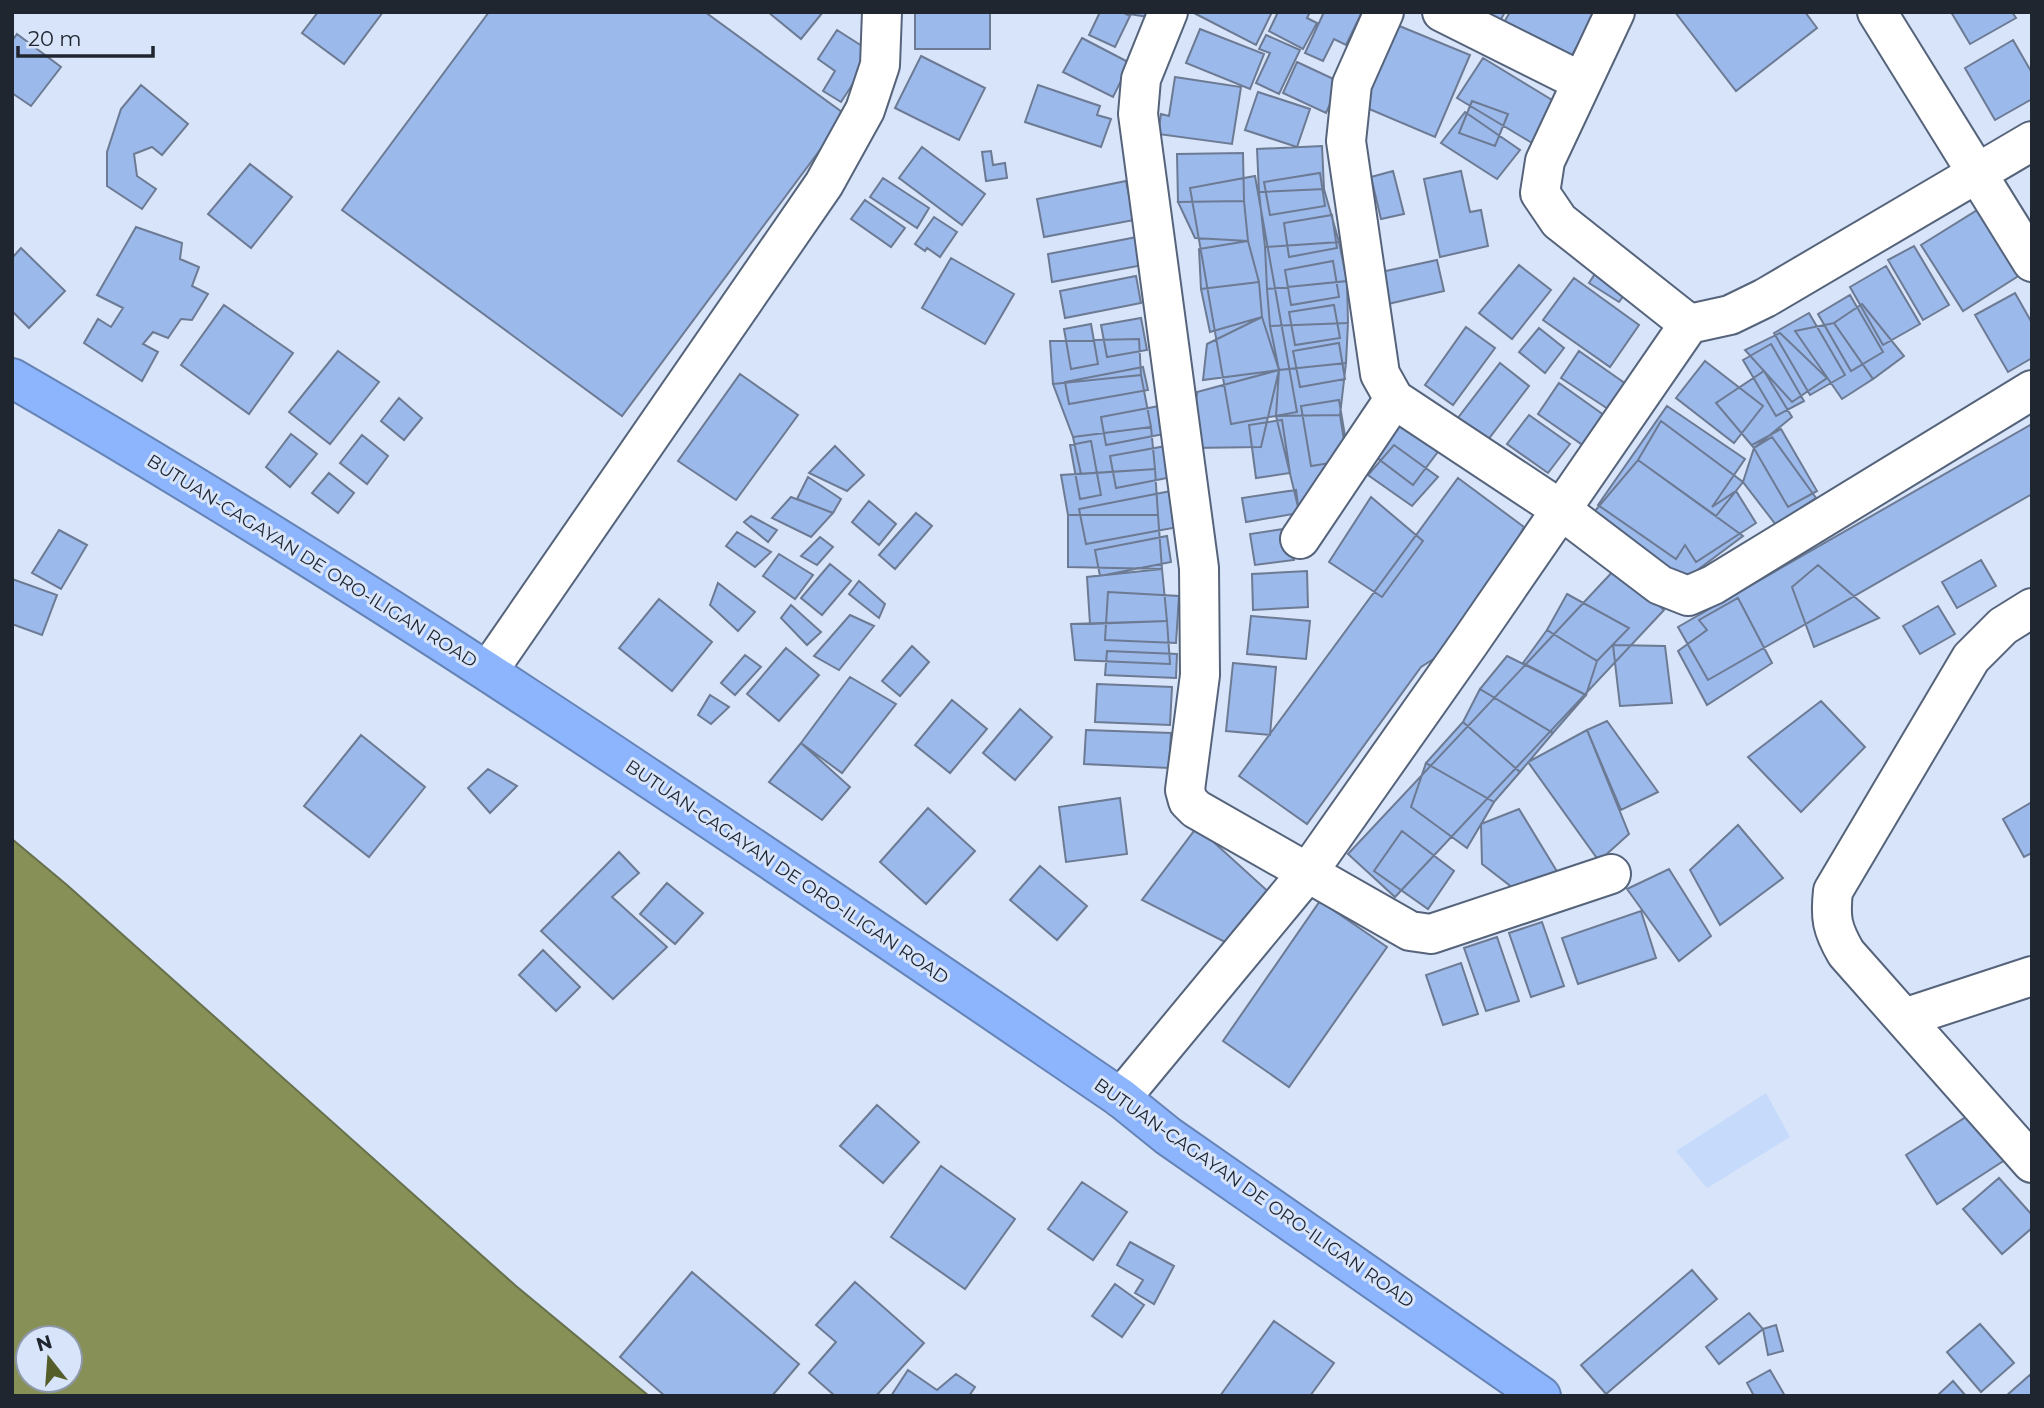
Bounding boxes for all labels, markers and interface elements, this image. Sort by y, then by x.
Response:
scale bar [18,14,152,58]
text: 20 m [28,26,82,51]
street label: BUTUAN-CAGAYAN DE ORO-ILIGAN ROAD [143,450,481,672]
street label: BUTUAN-CAGAYAN DE ORO-ILIGAN ROAD [621,755,953,989]
street label: BUTUAN-CAGAYAN DE ORO-ILIGAN ROAD [1090,1073,1418,1313]
north arrow [14,1324,84,1394]
text: N [33,1330,55,1356]

